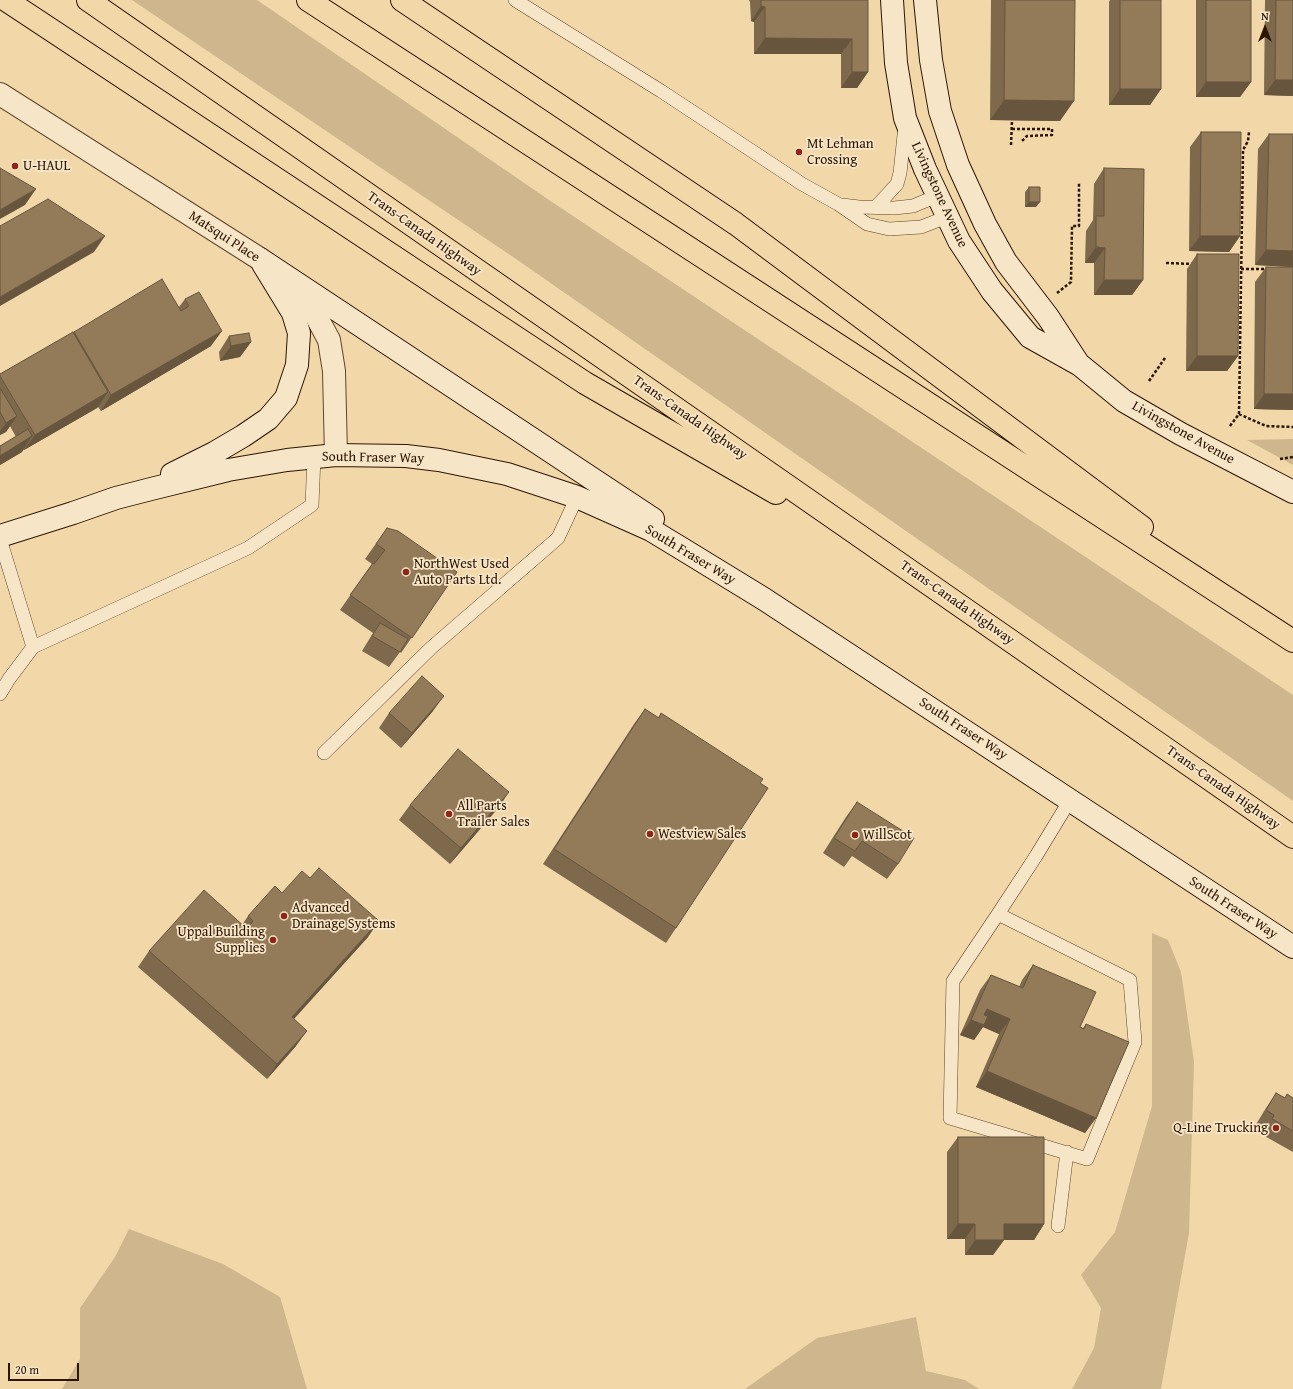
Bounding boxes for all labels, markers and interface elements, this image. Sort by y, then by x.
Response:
north arrow [1245,8,1285,48]
text: N [1261,8,1269,24]
place label: Mt Lehman Crossing [807,136,874,168]
street label: Livingstone Avenue [907,139,971,251]
marker: Mt Lehman Crossing [794,147,804,157]
place label: U-HAUL [23,158,70,174]
marker: U-HAUL [10,161,20,171]
street label: Trans-Canada Highway [364,188,484,280]
street label: Matsqui Place [185,208,263,266]
street label: Trans-Canada Highway [630,372,750,464]
street label: Livingstone Avenue [1129,398,1237,468]
street label: South Fraser Way [322,449,424,467]
street label: South Fraser Way [642,521,738,589]
place label: NorthWest Used Auto Parts Ltd. [414,556,509,588]
street label: Trans-Canada Highway [897,557,1017,649]
marker: NorthWest Used Auto Parts Ltd. [401,567,411,577]
street label: South Fraser Way [915,694,1011,764]
street label: Trans-Canada Highway [1163,742,1283,834]
place label: All Parts Trailer Sales [457,798,530,830]
marker: All Parts Trailer Sales [444,809,454,819]
place label: Westview Sales [658,826,746,842]
place label: WillScot [863,827,912,843]
marker: Westview Sales [645,829,655,839]
marker: WillScot [850,830,860,840]
street label: South Fraser Way [1185,873,1281,943]
place label: Advanced Drainage Systems [292,900,396,932]
marker: Advanced Drainage Systems [279,911,289,921]
place label: Uppal Building Supplies [177,924,265,956]
marker: Uppal Building Supplies [268,935,278,945]
place label: Q-Line Trucking [1173,1120,1268,1136]
marker: Q-Line Trucking [1271,1123,1281,1133]
scale bar [10,1355,81,1381]
text: 20 m [15,1361,39,1378]

